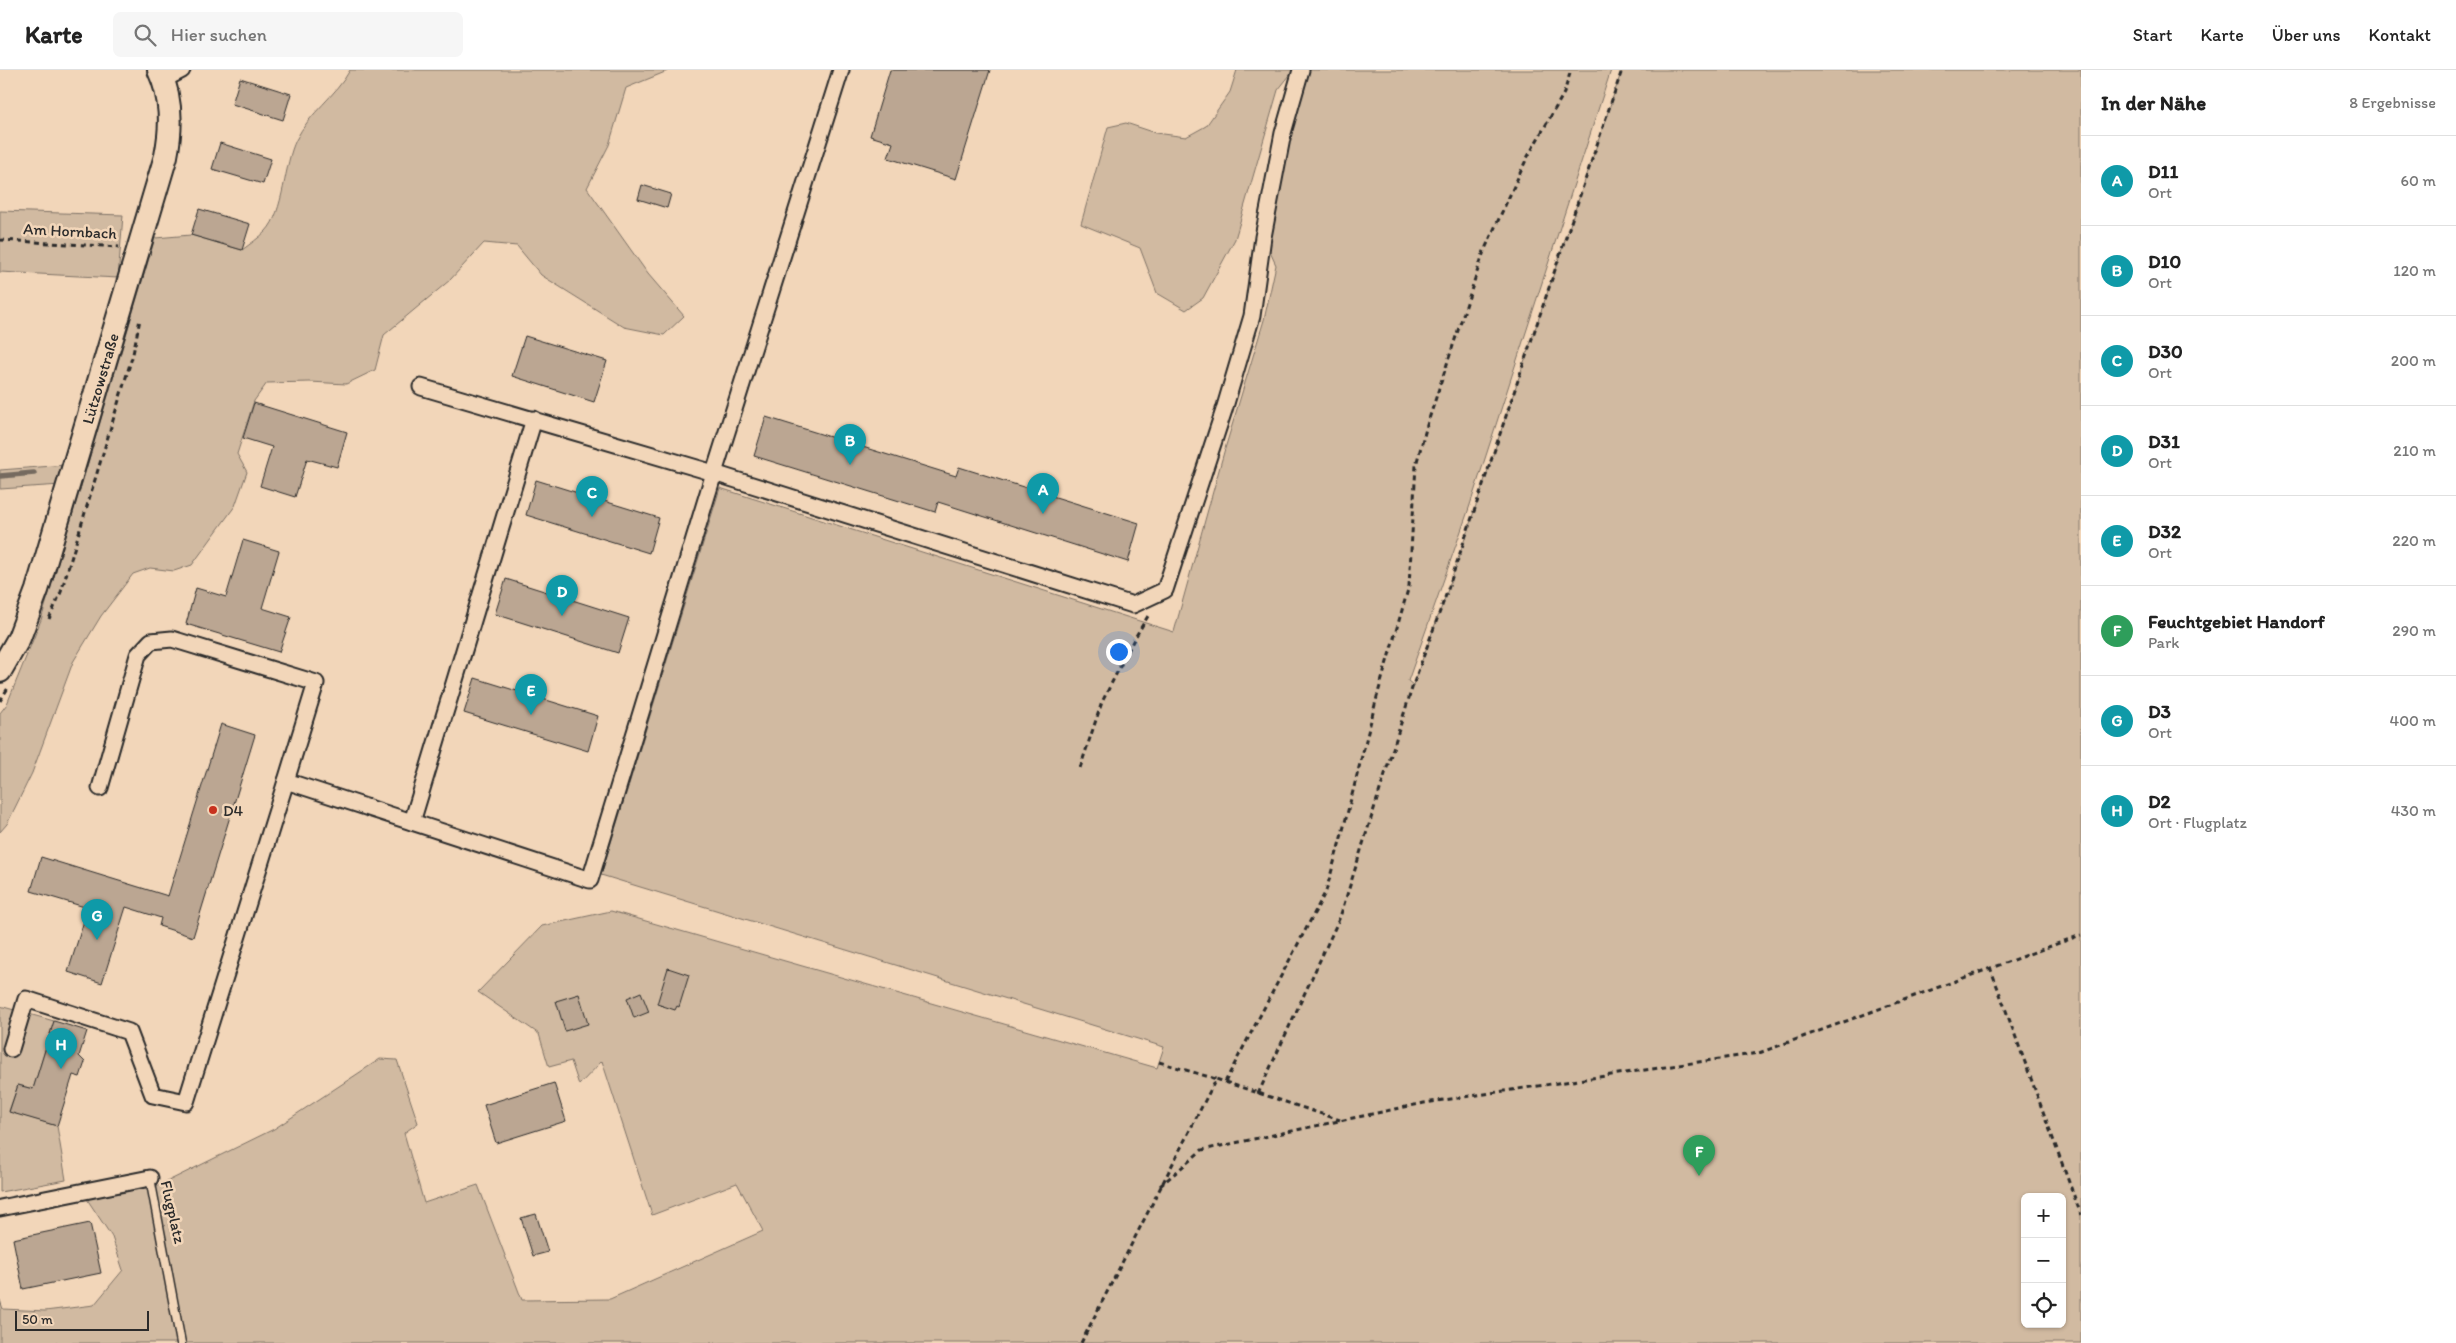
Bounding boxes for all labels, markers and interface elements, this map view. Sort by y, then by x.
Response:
search box [113,12,463,57]
text: Karte [25,20,83,49]
icon: search [131,21,159,49]
text: Hier suchen [171,23,267,46]
text: Start [2133,24,2172,46]
text: Karte [2200,24,2244,46]
text: Über uns [2272,24,2341,46]
text: Kontakt [2369,24,2431,46]
text: In der Nähe [2101,90,2206,115]
text: 8 Ergebnisse [2349,93,2436,112]
text: D11 [2148,160,2178,183]
text: A [2112,171,2122,190]
text: 60 m [2401,171,2436,190]
text: Ort [2148,183,2172,202]
street label: Am Hornbach [23,219,118,243]
text: D10 [2148,250,2181,273]
text: B [2112,261,2122,280]
text: 120 m [2393,261,2436,280]
text: Ort [2148,273,2172,292]
street label: Lützowstraße [77,330,122,426]
text: D30 [2148,340,2183,363]
text: C [2112,351,2122,370]
text: 200 m [2391,351,2436,370]
text: Ort [2148,363,2172,382]
pin: B [834,424,866,465]
text: D31 [2148,430,2180,453]
text: D [2112,441,2122,460]
text: 210 m [2393,441,2436,460]
text: Ort [2148,453,2172,472]
pin: A [1027,473,1059,514]
pin: C [576,476,608,517]
text: D32 [2148,520,2181,543]
text: E [2113,531,2121,550]
text: 220 m [2392,531,2436,550]
text: Ort [2148,543,2172,562]
pin: D [546,575,578,616]
text: Feuchtgebiet Handorf [2148,610,2325,633]
text: F [2113,621,2121,640]
text: 290 m [2392,621,2436,640]
text: Park [2148,633,2179,652]
your location [1106,639,1132,665]
pin: E [515,674,547,715]
text: D3 [2148,700,2171,723]
text: G [2111,711,2123,730]
text: 400 m [2390,711,2436,730]
text: Ort [2148,723,2172,742]
text: D2 [2148,790,2171,813]
place label: D4 [223,801,244,820]
text: H [2111,801,2123,820]
text: 430 m [2391,801,2436,820]
marker: D4 [207,804,219,816]
text: Ort · Flugplatz [2148,813,2247,832]
pin: G [81,899,113,940]
pin: H [45,1028,77,1069]
pin: F [1683,1135,1715,1176]
street label: Flugplatz [157,1179,190,1246]
map controls [2021,1193,2066,1328]
button: + [2021,1193,2066,1238]
button: − [2021,1238,2066,1283]
button: locate [2021,1283,2066,1328]
scale bar [15,1308,149,1331]
text: 50 m [22,1311,53,1328]

